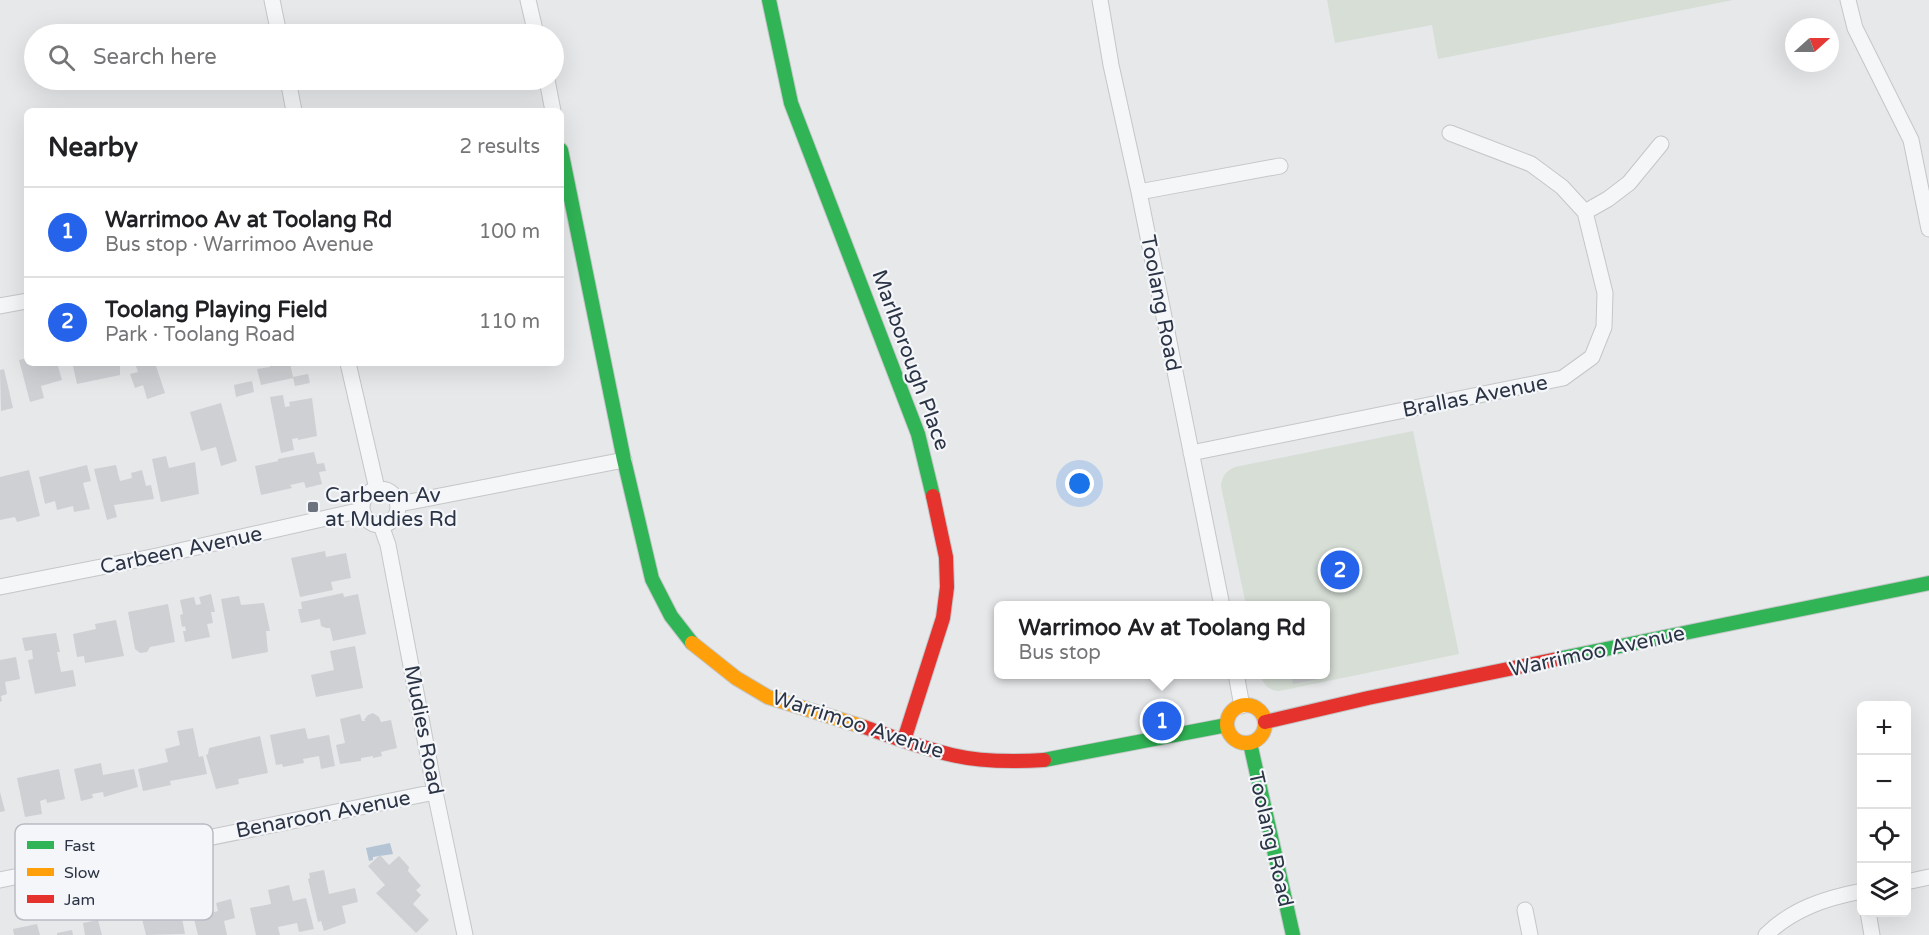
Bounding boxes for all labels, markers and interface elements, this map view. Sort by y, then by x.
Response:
north arrow [1785,18,1839,72]
search box [24,24,564,90]
icon: search [45,41,78,74]
text: Search here [93,44,217,70]
text: Nearby [48,132,138,163]
text: 2 results [460,135,540,159]
text: Warrimoo Av at Toolang Rd [105,207,392,233]
text: 1 [61,220,74,244]
text: 100 m [479,220,540,244]
text: Bus stop · Warrimoo Avenue [105,233,374,257]
street label: Toolang Road [1135,233,1186,373]
street label: Marlborough Place [866,267,955,454]
text: Toolang Playing Field [105,297,328,323]
text: 2 [61,310,74,334]
text: 110 m [479,310,540,334]
text: Park · Toolang Road [105,323,295,347]
street label: Brallas Avenue [1400,370,1550,423]
your location [1065,469,1094,498]
place label: Carbeen Av at Mudies Rd [325,483,457,532]
marker: Carbeen Av at Mudies Rd [306,500,320,514]
street label: Carbeen Avenue [98,521,264,580]
pin: 2 [1320,548,1360,592]
popup [994,601,1330,679]
text: Warrimoo Av at Toolang Rd [1018,615,1306,641]
street label: Warrimoo Avenue [1507,621,1687,682]
text: Bus stop [1018,641,1101,665]
street label: Mudies Road [399,663,448,797]
street label: Warrimoo Avenue [769,685,947,764]
pin: 1 [1142,698,1182,744]
map controls [1857,701,1911,917]
button: + [1857,701,1911,755]
button: − [1857,755,1911,809]
street label: Toolang Road [1243,769,1298,909]
street label: Benaroon Avenue [234,785,413,844]
button: locate [1857,809,1911,863]
legend [15,824,213,920]
text: Fast [64,836,95,856]
text: Slow [64,863,100,883]
button: layers [1857,863,1911,917]
text: Jam [64,890,95,910]

